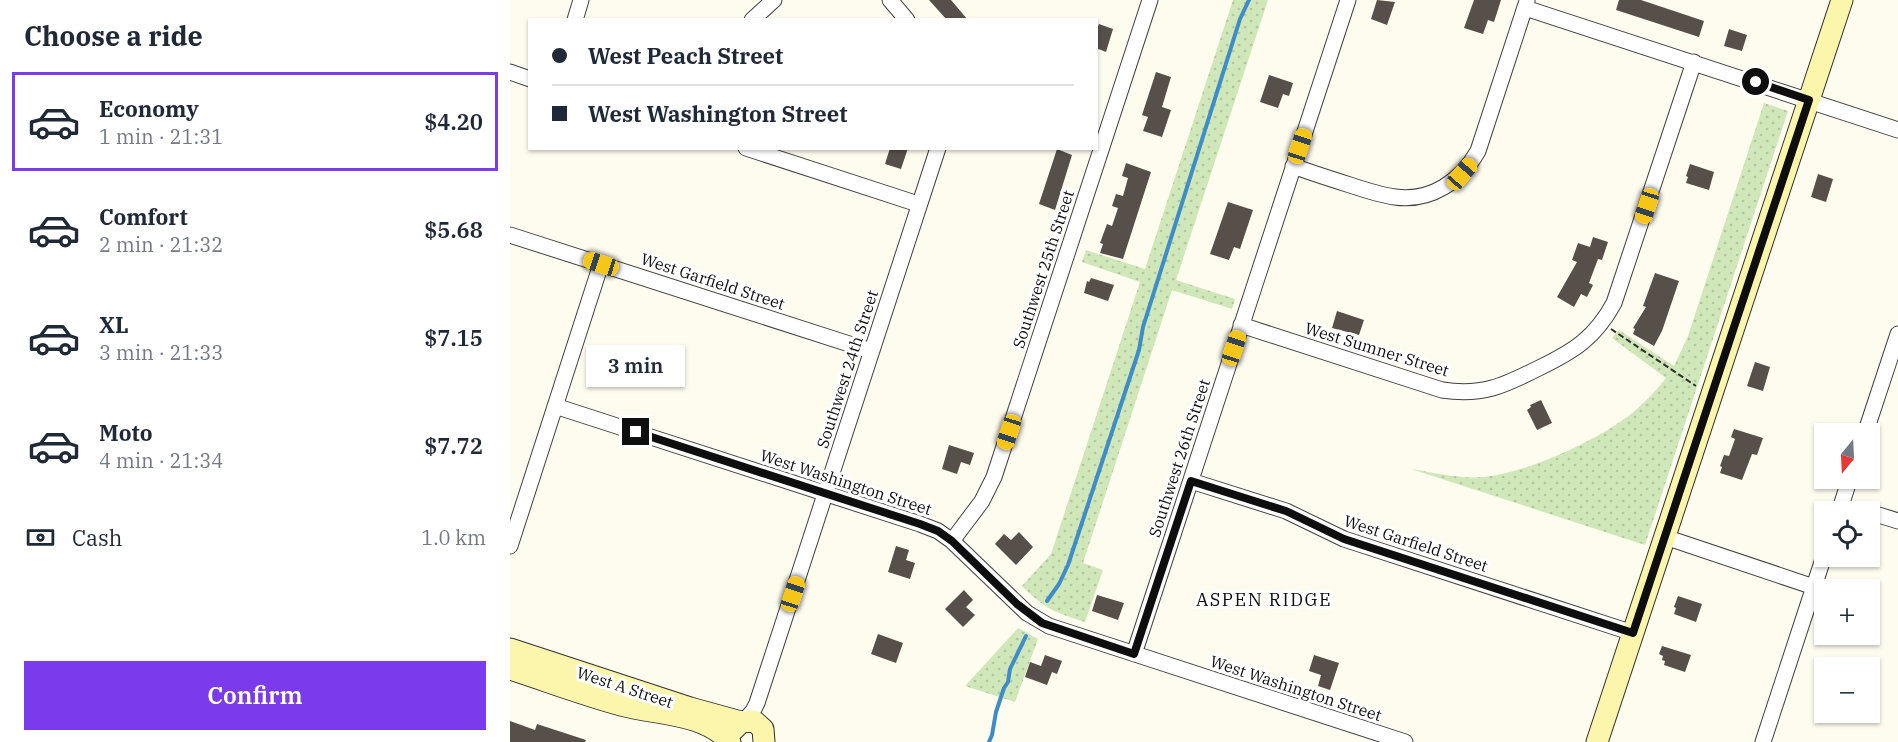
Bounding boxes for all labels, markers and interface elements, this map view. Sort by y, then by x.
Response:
text: Choose a ride [24,18,203,53]
text: West Peach Street [588,41,783,70]
route start [1742,68,1769,95]
text: Economy [99,94,199,123]
icon: car [27,95,81,149]
text: West Washington Street [588,99,847,128]
text: $4.20 [424,107,483,136]
text: 1 min · 21:31 [99,123,223,150]
car [1286,126,1314,166]
car [1443,155,1481,193]
car [1633,186,1661,226]
street label: Southwest 25th Street [1008,187,1078,351]
text: Comfort [99,202,188,231]
icon: car [27,203,81,257]
text: $5.68 [424,215,483,244]
text: 2 min · 21:32 [99,231,223,258]
street label: West Garfield Street [639,248,788,314]
car [581,250,621,278]
street label: Southwest 24th Street [812,287,882,451]
text: XL [99,310,129,339]
icon: car [27,311,81,365]
street label: West Sumner Street [1303,318,1452,381]
text: $7.15 [424,323,483,352]
car [1220,328,1248,368]
text: 3 min · 21:33 [99,339,223,366]
callout: 3 min [586,345,686,387]
text: 3 min [608,352,663,379]
street label: Southwest 26th Street [1144,376,1214,540]
car [995,412,1023,452]
text: Moto [99,418,153,447]
route end [622,418,649,445]
icon: car [27,419,81,473]
north arrow [1814,423,1880,489]
map controls [1814,423,1880,723]
text: $7.72 [424,431,483,460]
street label: West Washington Street [758,445,935,519]
text: 4 min · 21:34 [99,447,223,474]
button: locate [1814,501,1880,567]
street label: West Garfield Street [1342,510,1491,576]
icon: cash [24,521,57,554]
text: Cash [72,523,123,552]
text: 1.0 km [421,524,486,551]
car [779,574,807,614]
button: + [1814,579,1880,645]
district label: ASPEN RIDGE [1196,588,1332,611]
street label: West Washington Street [1208,651,1385,725]
button: − [1814,657,1880,723]
button: Confirm [24,661,486,730]
street label: West A Street [574,662,676,712]

